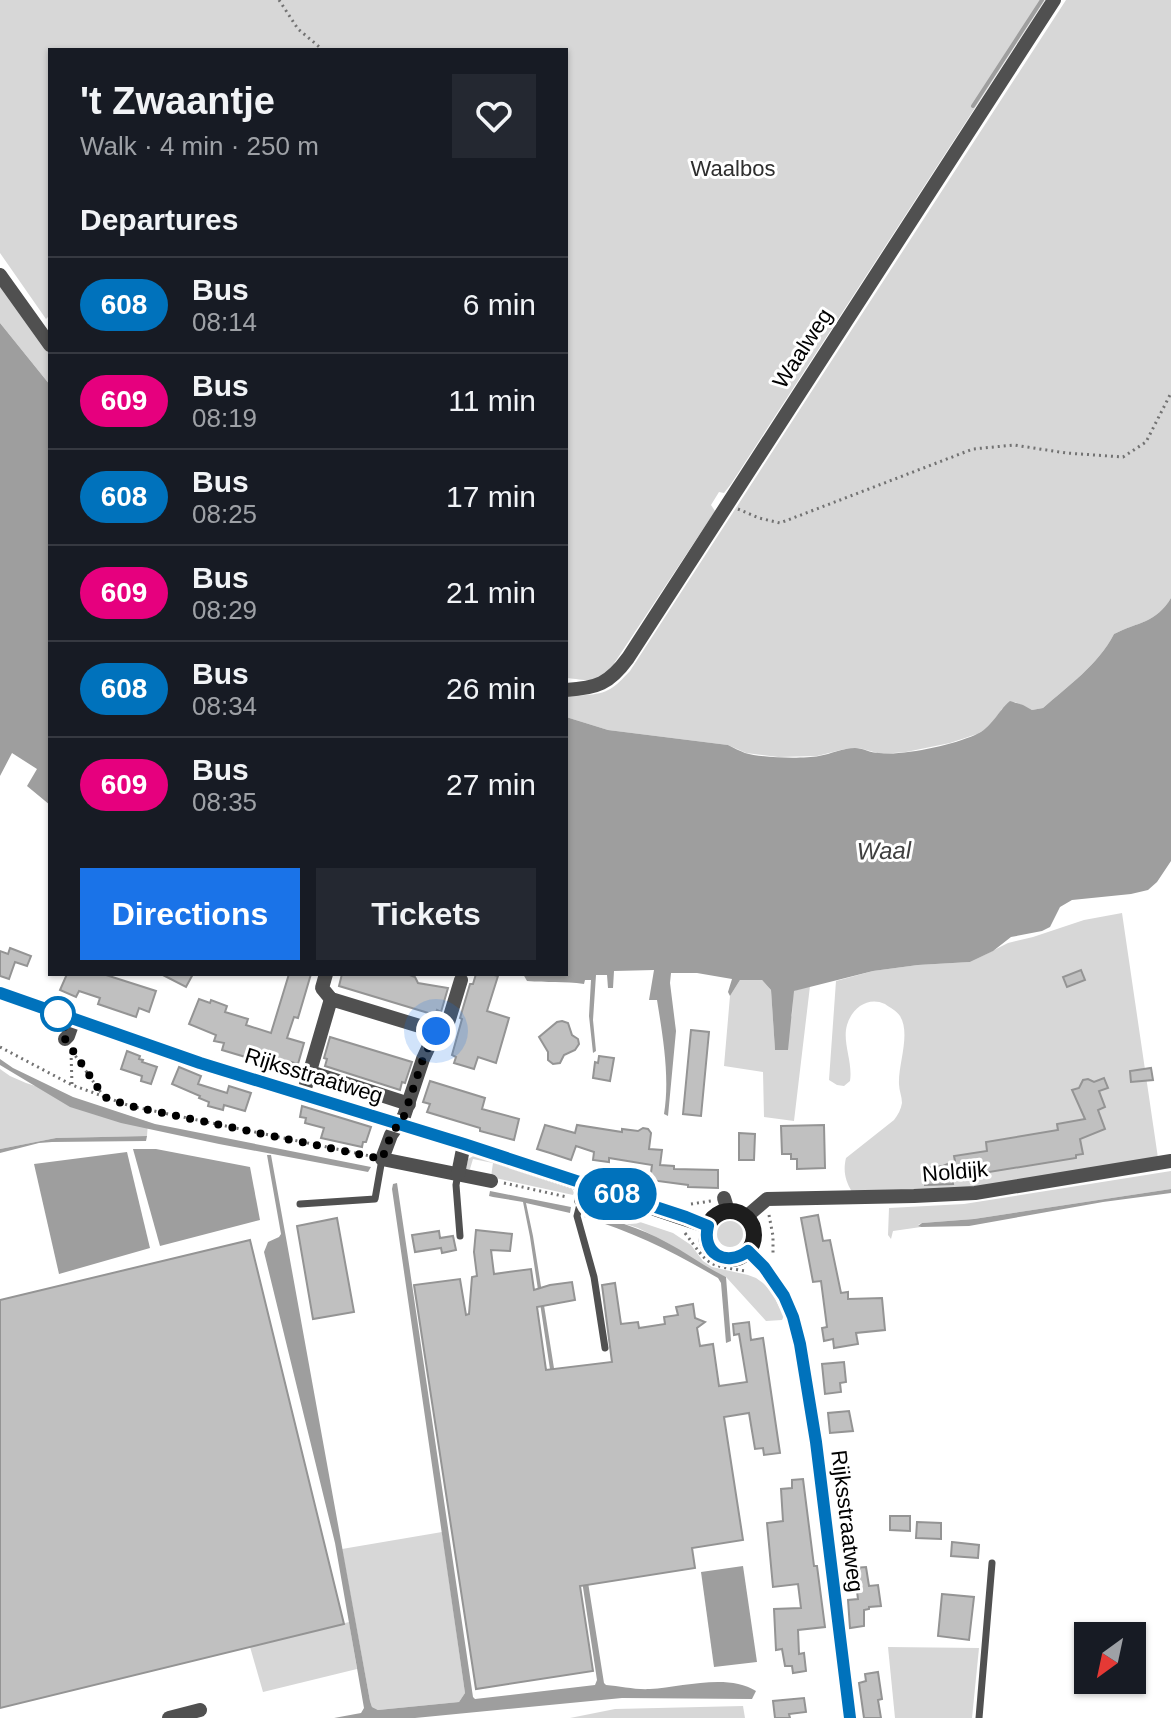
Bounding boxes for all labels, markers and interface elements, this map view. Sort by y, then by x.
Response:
button: heart [452,74,536,158]
text: 't Zwaantje [80,80,275,122]
text: Walk · 4 min · 250 m [80,131,319,161]
park label: Waalbos [691,156,775,181]
text: Departures [80,203,238,236]
text: Bus [192,273,249,306]
text: 6 min [463,288,536,321]
text: 608 [101,289,147,320]
street label: Waalweg [768,304,837,393]
text: 08:14 [192,307,257,337]
text: Bus [192,369,249,402]
text: 11 min [448,384,536,417]
text: 609 [101,385,147,416]
text: 08:19 [192,403,257,433]
text: Bus [192,465,249,498]
text: 17 min [446,480,536,513]
text: 608 [101,481,147,512]
text: 08:25 [192,499,257,529]
text: Bus [192,561,249,594]
text: 21 min [446,576,536,609]
text: 609 [101,577,147,608]
text: 08:29 [192,595,257,625]
text: Bus [192,657,249,690]
text: 26 min [446,672,536,705]
text: 608 [101,673,147,704]
text: 08:34 [192,691,257,721]
text: Bus [192,753,249,786]
text: 27 min [446,768,536,801]
text: 609 [101,769,147,800]
text: 08:35 [192,787,257,817]
water label: Waal [857,837,912,864]
button: Directions [80,868,300,960]
button: Tickets [316,868,536,960]
unlabelled marker [41,997,75,1031]
your location [416,1011,456,1051]
street label: Rijksstraatweg [242,1043,386,1108]
street label: Noldijk [921,1156,990,1187]
line badge: 608 [571,1168,663,1220]
text: 608 [594,1178,640,1209]
street label: Rijksstraatweg [826,1449,869,1594]
north arrow [1074,1622,1146,1694]
map controls [1074,1622,1146,1694]

